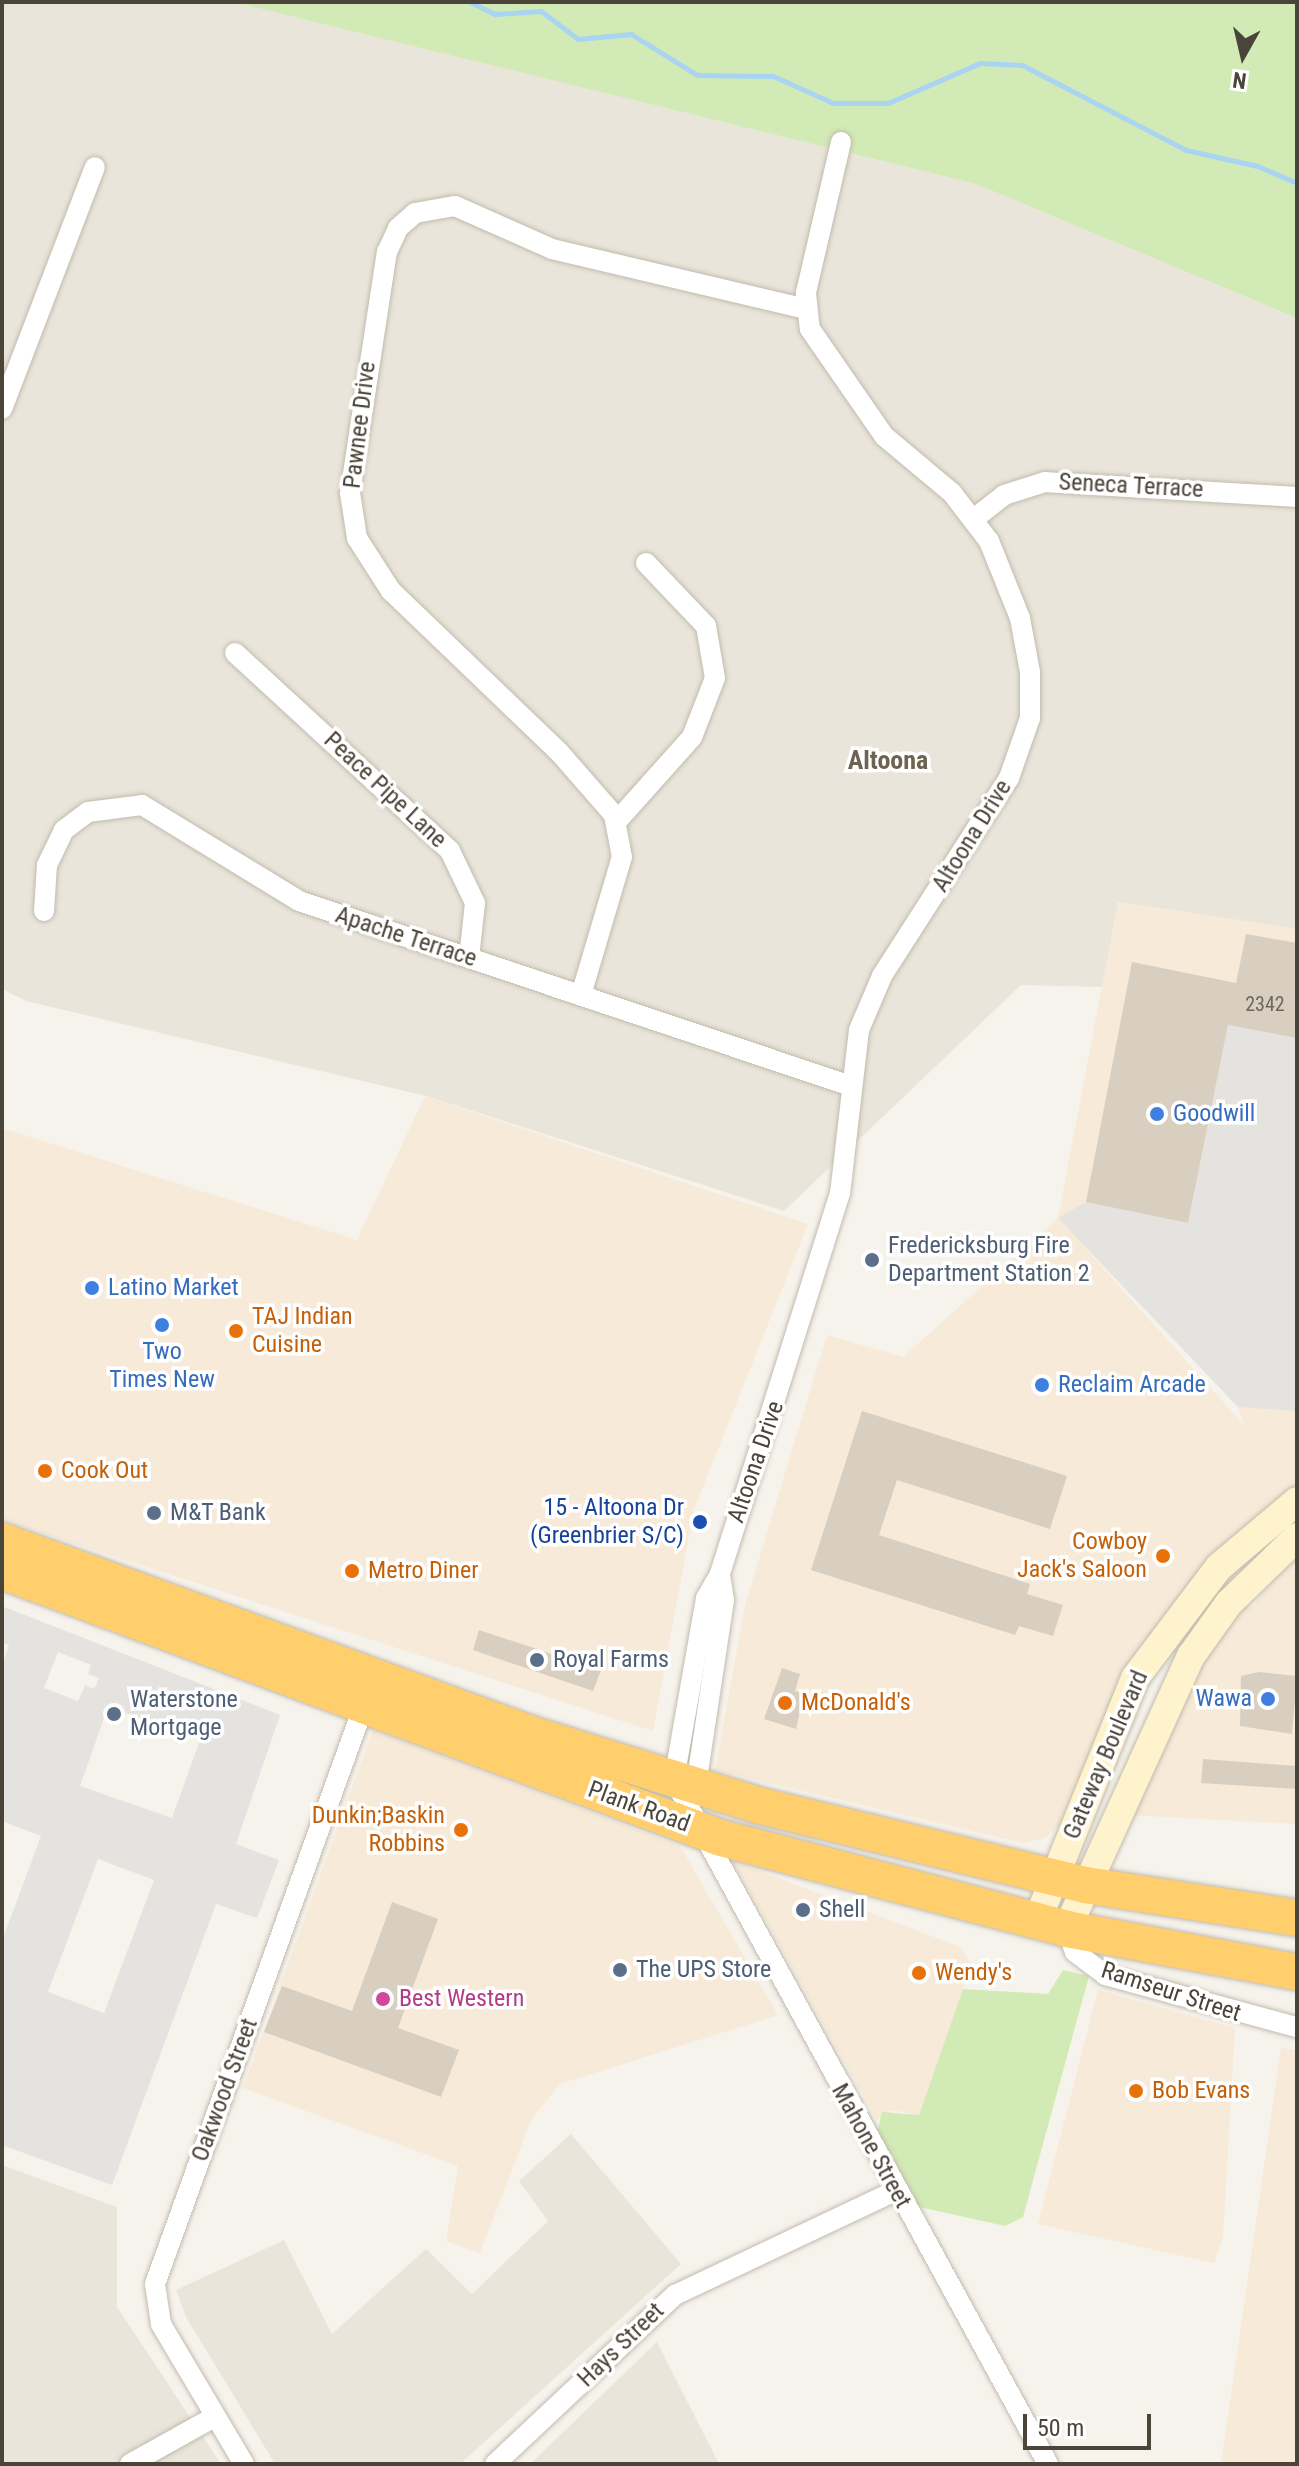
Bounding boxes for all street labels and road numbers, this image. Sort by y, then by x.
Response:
street label: Pawnee Drive [338,360,382,490]
street label: Seneca Terrace [1058,468,1204,504]
street label: Peace Pipe Lane [318,726,452,854]
street label: Altoona Drive [926,775,1018,897]
street label: Apache Terrace [332,901,480,973]
street label: Altoona Drive [722,1397,790,1527]
street label: Gateway Boulevard [1058,1666,1154,1844]
street label: Plank Road [584,1775,694,1839]
street label: Ramseur Street [1098,1956,1244,2028]
street label: Oakwood Street [186,2015,264,2165]
street label: Mahone Street [825,2079,917,2213]
street label: Hays Street [572,2297,670,2393]

